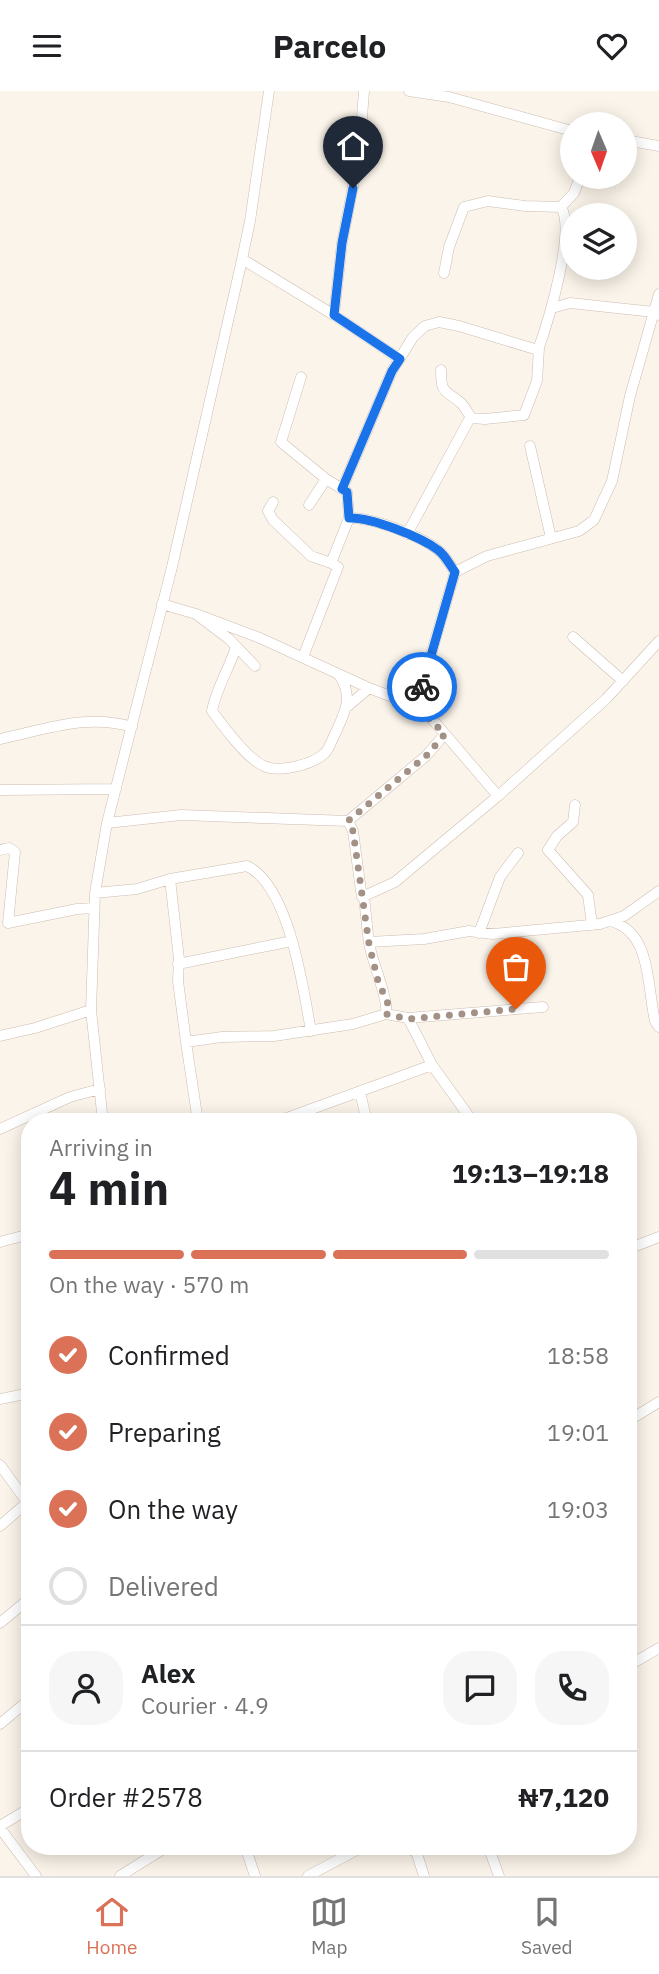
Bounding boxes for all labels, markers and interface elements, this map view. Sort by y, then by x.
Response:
text: Parcelo [273,25,386,67]
icon: menu [28,27,66,65]
icon: heart [593,27,631,65]
north arrow [560,112,637,189]
map controls [560,112,637,280]
pin [323,116,383,188]
icon: home [334,127,372,165]
button: layers [560,203,637,280]
courier [387,652,457,722]
icon: bike [403,668,441,706]
pin [486,937,546,1009]
icon: bag [497,948,535,986]
text: Arriving in [49,1132,153,1162]
text: 19:13–19:18 [452,1156,609,1190]
text: 4 min [49,1158,169,1218]
text: On the way · 570 m [49,1269,249,1299]
icon: check [49,1336,87,1374]
text: Confirmed [108,1338,230,1372]
text: 18:58 [547,1340,609,1370]
icon: check [49,1413,87,1451]
text: Preparing [108,1415,221,1449]
text: 19:01 [547,1417,609,1447]
icon: check [49,1490,87,1528]
text: On the way [108,1492,238,1526]
text: 19:03 [547,1494,609,1524]
text: Delivered [108,1569,219,1603]
button: person [49,1651,123,1725]
button: chat [443,1651,517,1725]
button: phone [535,1651,609,1725]
text: Alex [141,1656,195,1690]
text: Courier · 4.9 [141,1690,269,1720]
text: Order #2578 [49,1780,203,1814]
text: ₦7,120 [518,1780,609,1814]
tab: Home [86,1893,137,1959]
tab: Map [310,1893,348,1959]
tab: Saved [521,1893,573,1959]

